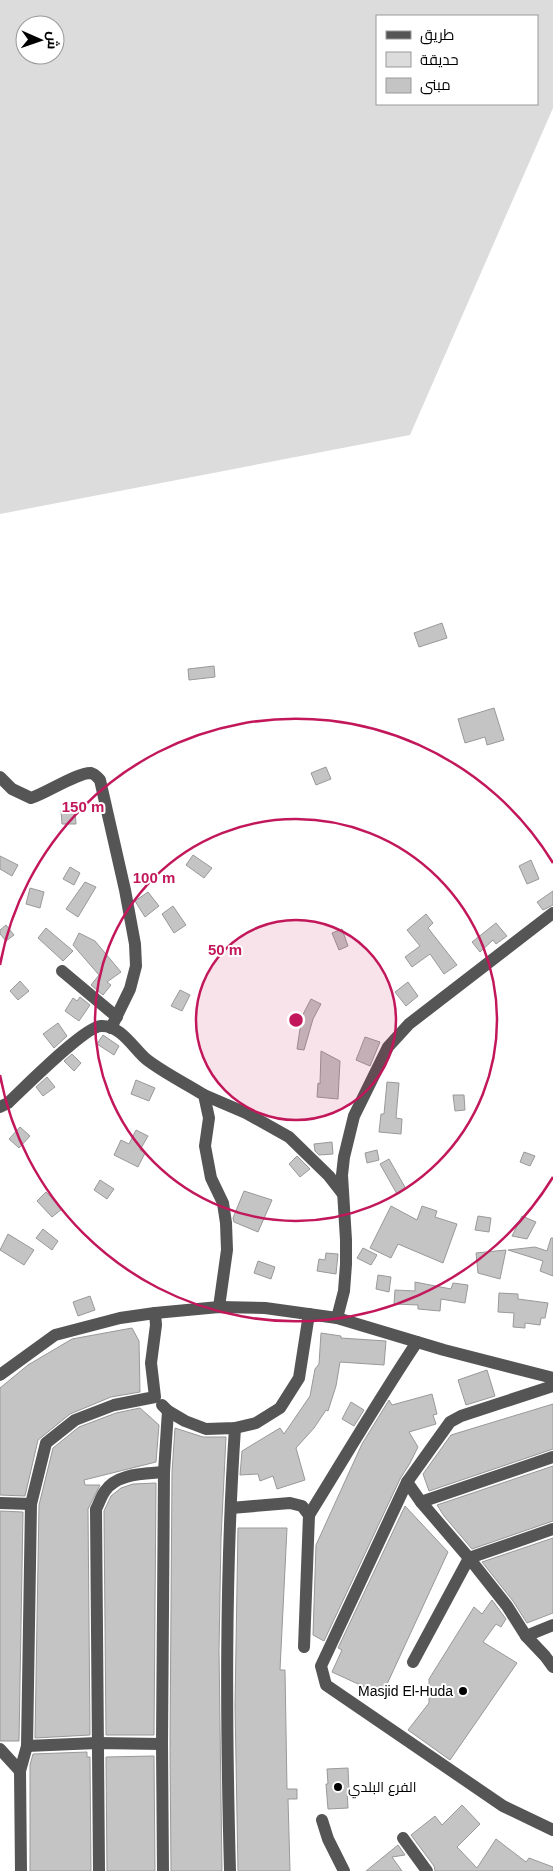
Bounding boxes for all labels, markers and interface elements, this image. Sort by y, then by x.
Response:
north arrow [15,15,65,65]
legend [376,15,538,105]
text: طريق [420,26,454,45]
text: ش [44,31,61,50]
text: حديقة [420,51,459,68]
text: مبنى [420,76,451,95]
text: 150 m [62,798,104,815]
text: 100 m [133,869,175,886]
text: 50 m [208,941,242,958]
centre of rings [287,1011,305,1029]
place label: Masjid El-Huda [358,1683,453,1699]
marker: Masjid El-Huda [457,1685,469,1697]
place label: الفرع البلدي [348,1779,416,1799]
marker: الفرع البلدي [332,1781,344,1793]

